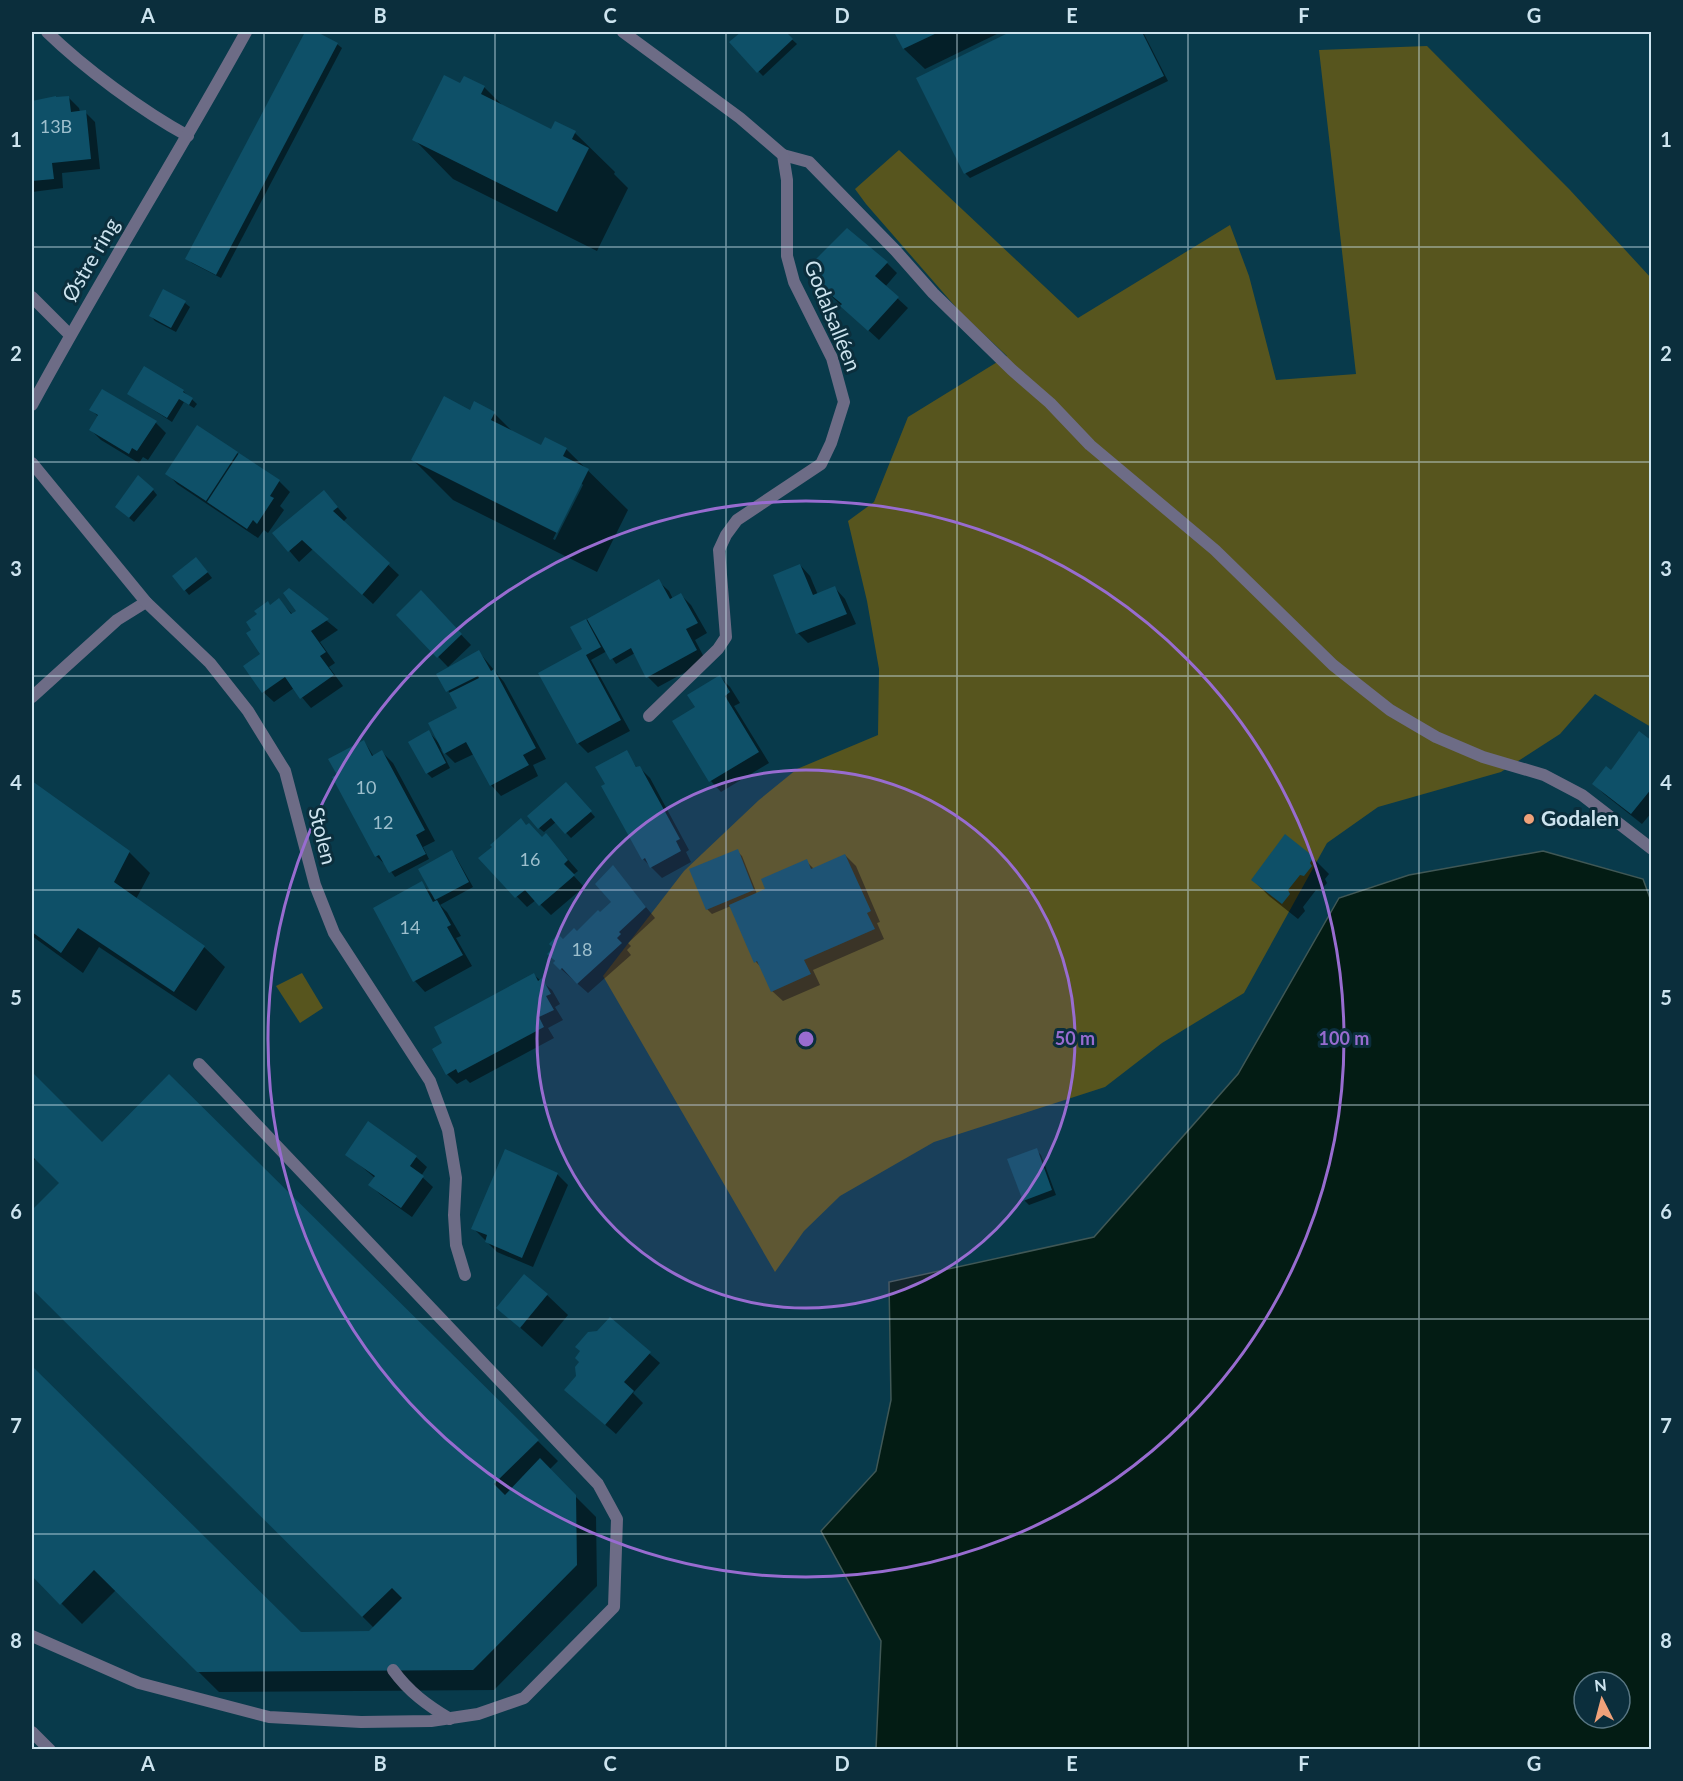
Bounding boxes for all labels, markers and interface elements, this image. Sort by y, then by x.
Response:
text: A [140,3,155,27]
text: B [373,3,387,27]
text: C [603,3,617,27]
text: D [834,3,850,27]
text: E [1066,3,1078,27]
text: F [1298,3,1310,27]
text: G [1527,3,1541,27]
house number: 13B [40,115,72,137]
text: 1 [10,127,22,151]
text: 1 [1660,127,1672,151]
street label: Østre ring [56,213,124,305]
street label: Godalsalléen [800,256,867,375]
text: 2 [10,341,22,365]
text: 2 [1660,341,1672,365]
text: 3 [10,556,22,580]
text: 3 [1660,556,1672,580]
text: 4 [10,770,22,794]
text: 4 [1660,770,1672,794]
house number: 10 [356,776,376,798]
street label: Stolen [304,804,343,867]
place label: Godalen [1541,805,1619,830]
house number: 12 [373,811,393,833]
marker: Godalen [1522,812,1536,826]
house number: 16 [520,848,540,870]
house number: 14 [400,916,420,938]
house number: 18 [572,938,592,960]
text: 5 [10,985,22,1009]
text: 5 [1660,985,1672,1009]
text: 50 m [1055,1027,1095,1049]
text: 100 m [1319,1027,1369,1049]
centre of rings [796,1029,816,1049]
text: 6 [10,1199,22,1223]
text: 6 [1660,1199,1672,1223]
text: 7 [10,1413,22,1437]
text: 7 [1660,1413,1672,1437]
text: 8 [10,1628,22,1652]
text: 8 [1660,1628,1672,1652]
north arrow [1572,1670,1632,1730]
text: N [1593,1674,1608,1695]
text: A [140,1751,155,1775]
text: B [373,1751,387,1775]
text: C [603,1751,617,1775]
text: D [834,1751,850,1775]
text: E [1066,1751,1078,1775]
text: F [1298,1751,1310,1775]
text: G [1527,1751,1541,1775]

